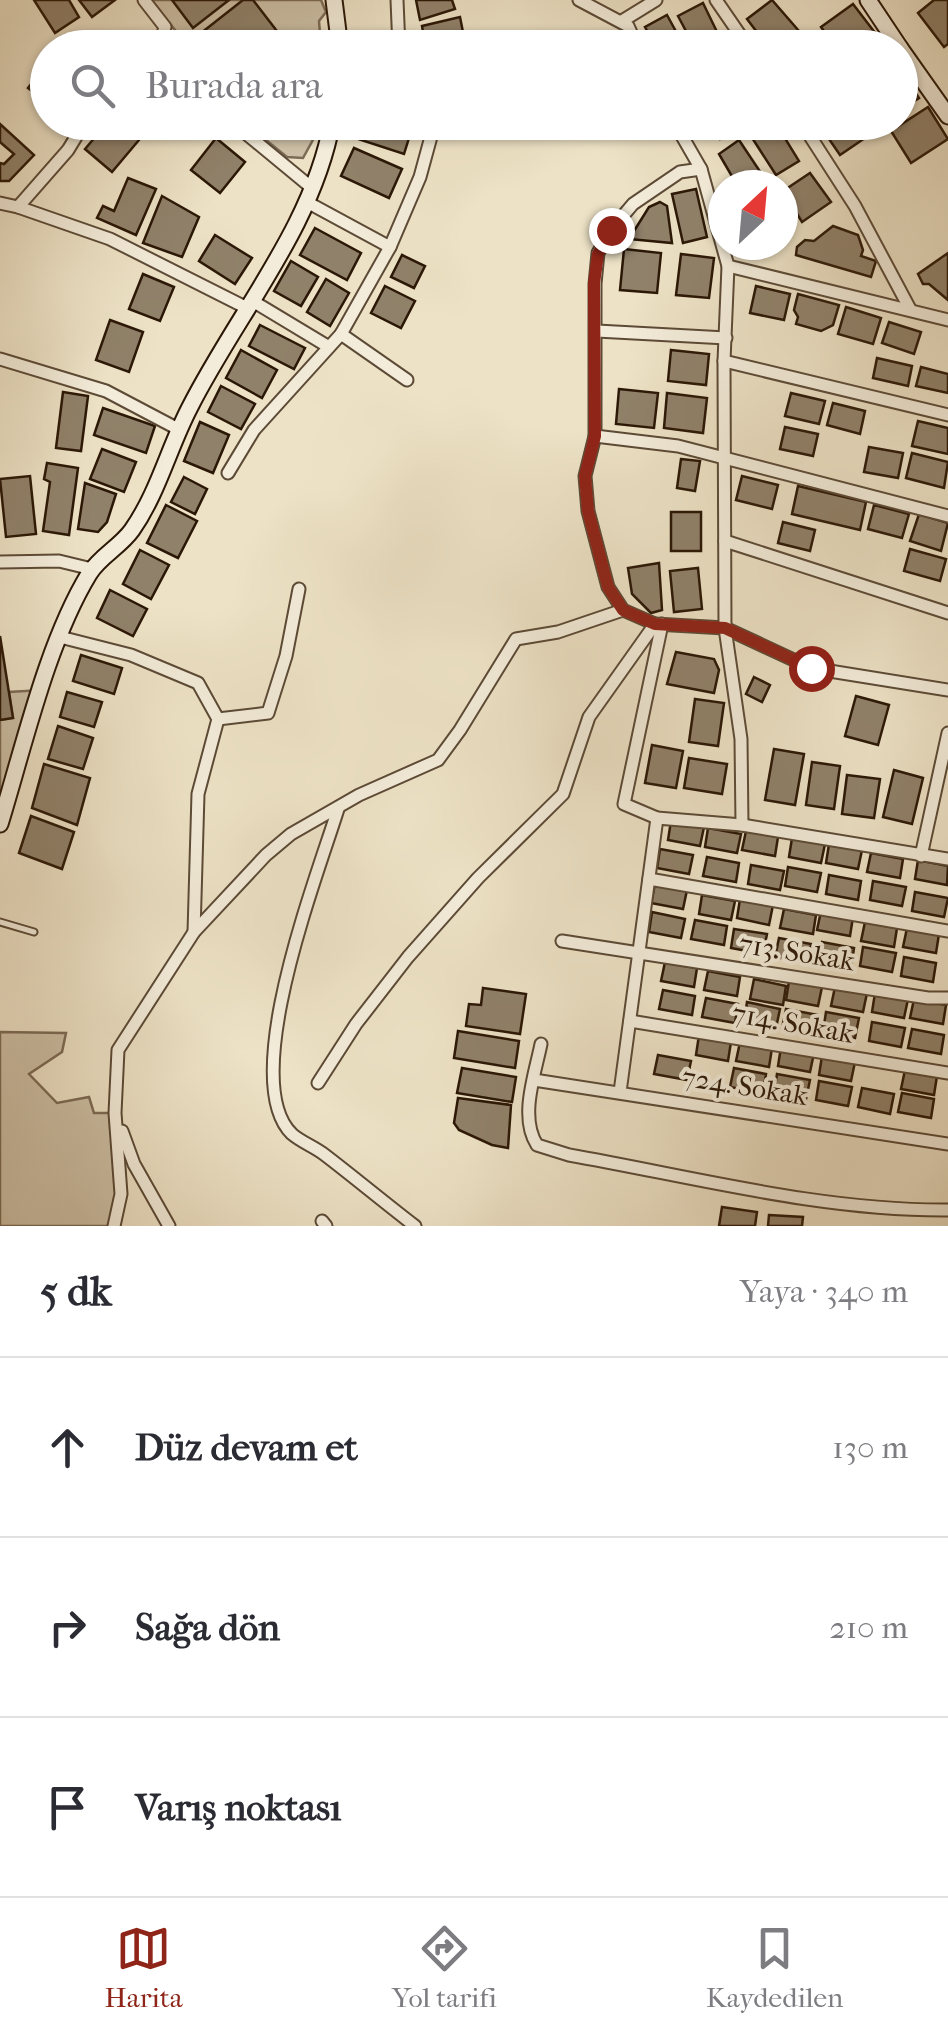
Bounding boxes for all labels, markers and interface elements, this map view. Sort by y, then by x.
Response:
search box [30,30,918,140]
icon: search [65,58,120,113]
text: Burada ara [145,63,323,108]
north arrow [708,170,798,260]
route end [589,208,635,254]
route start [789,646,835,692]
street label: 713. Sokak [737,927,858,978]
street label: 714. Sokak [730,996,857,1050]
street label: 724. Sokak [680,1060,811,1112]
text: 5 dk [40,1267,112,1316]
text: Yaya · 340 m [740,1273,908,1310]
icon: ahead [40,1420,95,1475]
text: Düz devam et [135,1425,358,1470]
text: 130 m [832,1429,908,1466]
icon: right [40,1600,95,1655]
text: Sağa dön [135,1605,280,1650]
text: 210 m [829,1609,908,1646]
icon: arrive [40,1780,95,1835]
text: Varış noktası [135,1785,341,1830]
tab: Harita [105,1921,183,2014]
tab: Yol tarifi [392,1921,497,2014]
tab: Kaydedilen [706,1921,843,2014]

